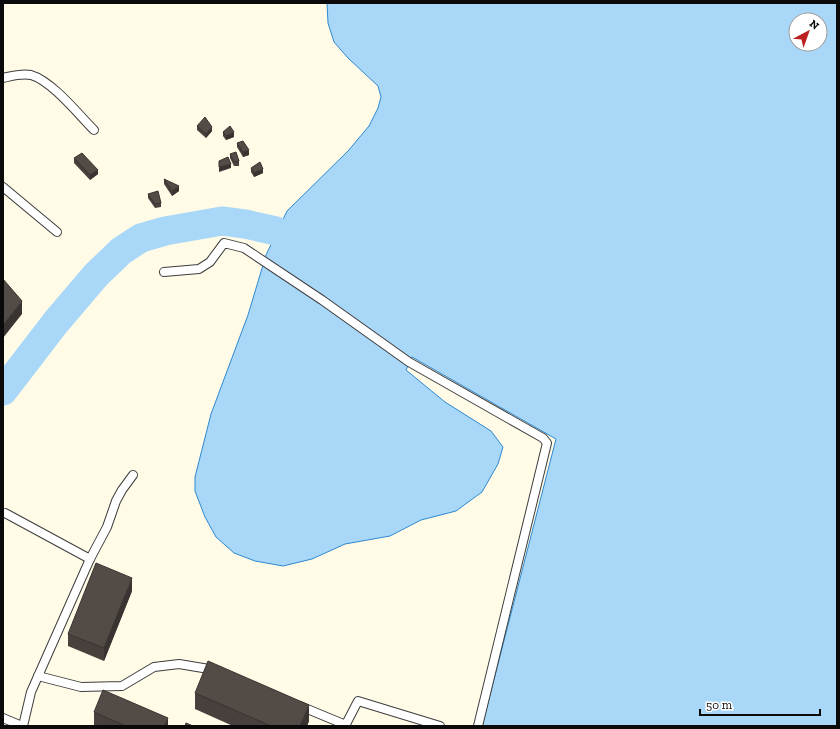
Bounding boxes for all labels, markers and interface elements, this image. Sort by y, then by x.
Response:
north arrow [788,12,828,52]
text: N [807,17,822,33]
scale bar [700,691,820,717]
text: 50 m [706,698,733,712]

